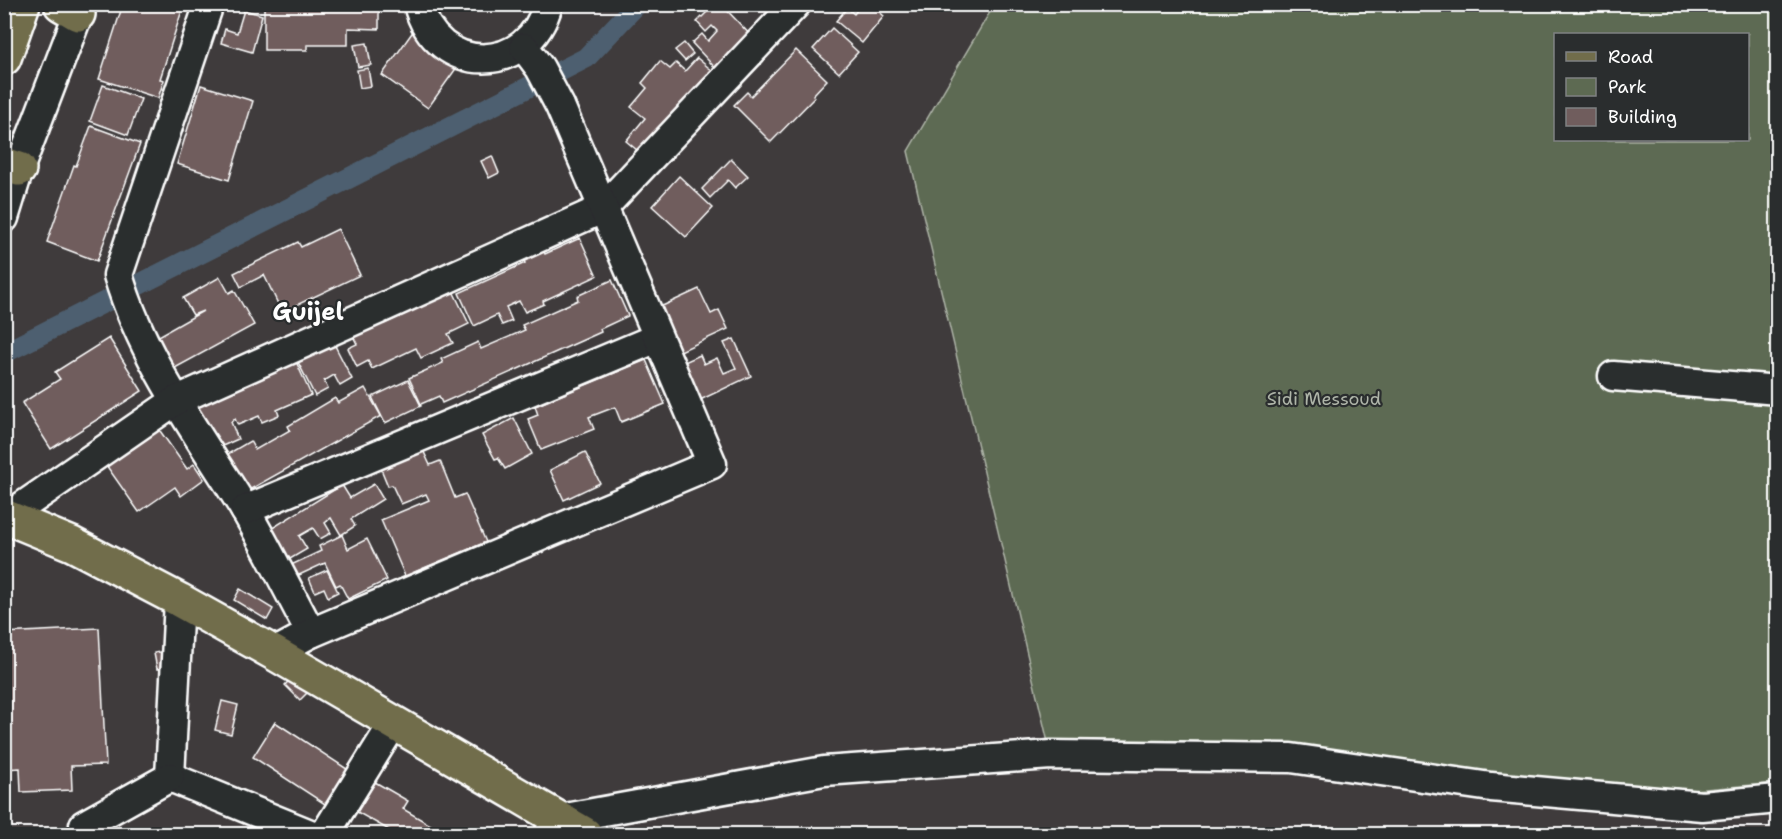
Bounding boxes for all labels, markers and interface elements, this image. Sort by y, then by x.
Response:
legend [1554,33,1749,141]
text: Road [1608,45,1653,69]
text: Park [1608,75,1647,99]
text: Building [1608,105,1677,129]
district label: Guijel [272,296,344,328]
park label: Sidi Messoud [1267,387,1381,411]

